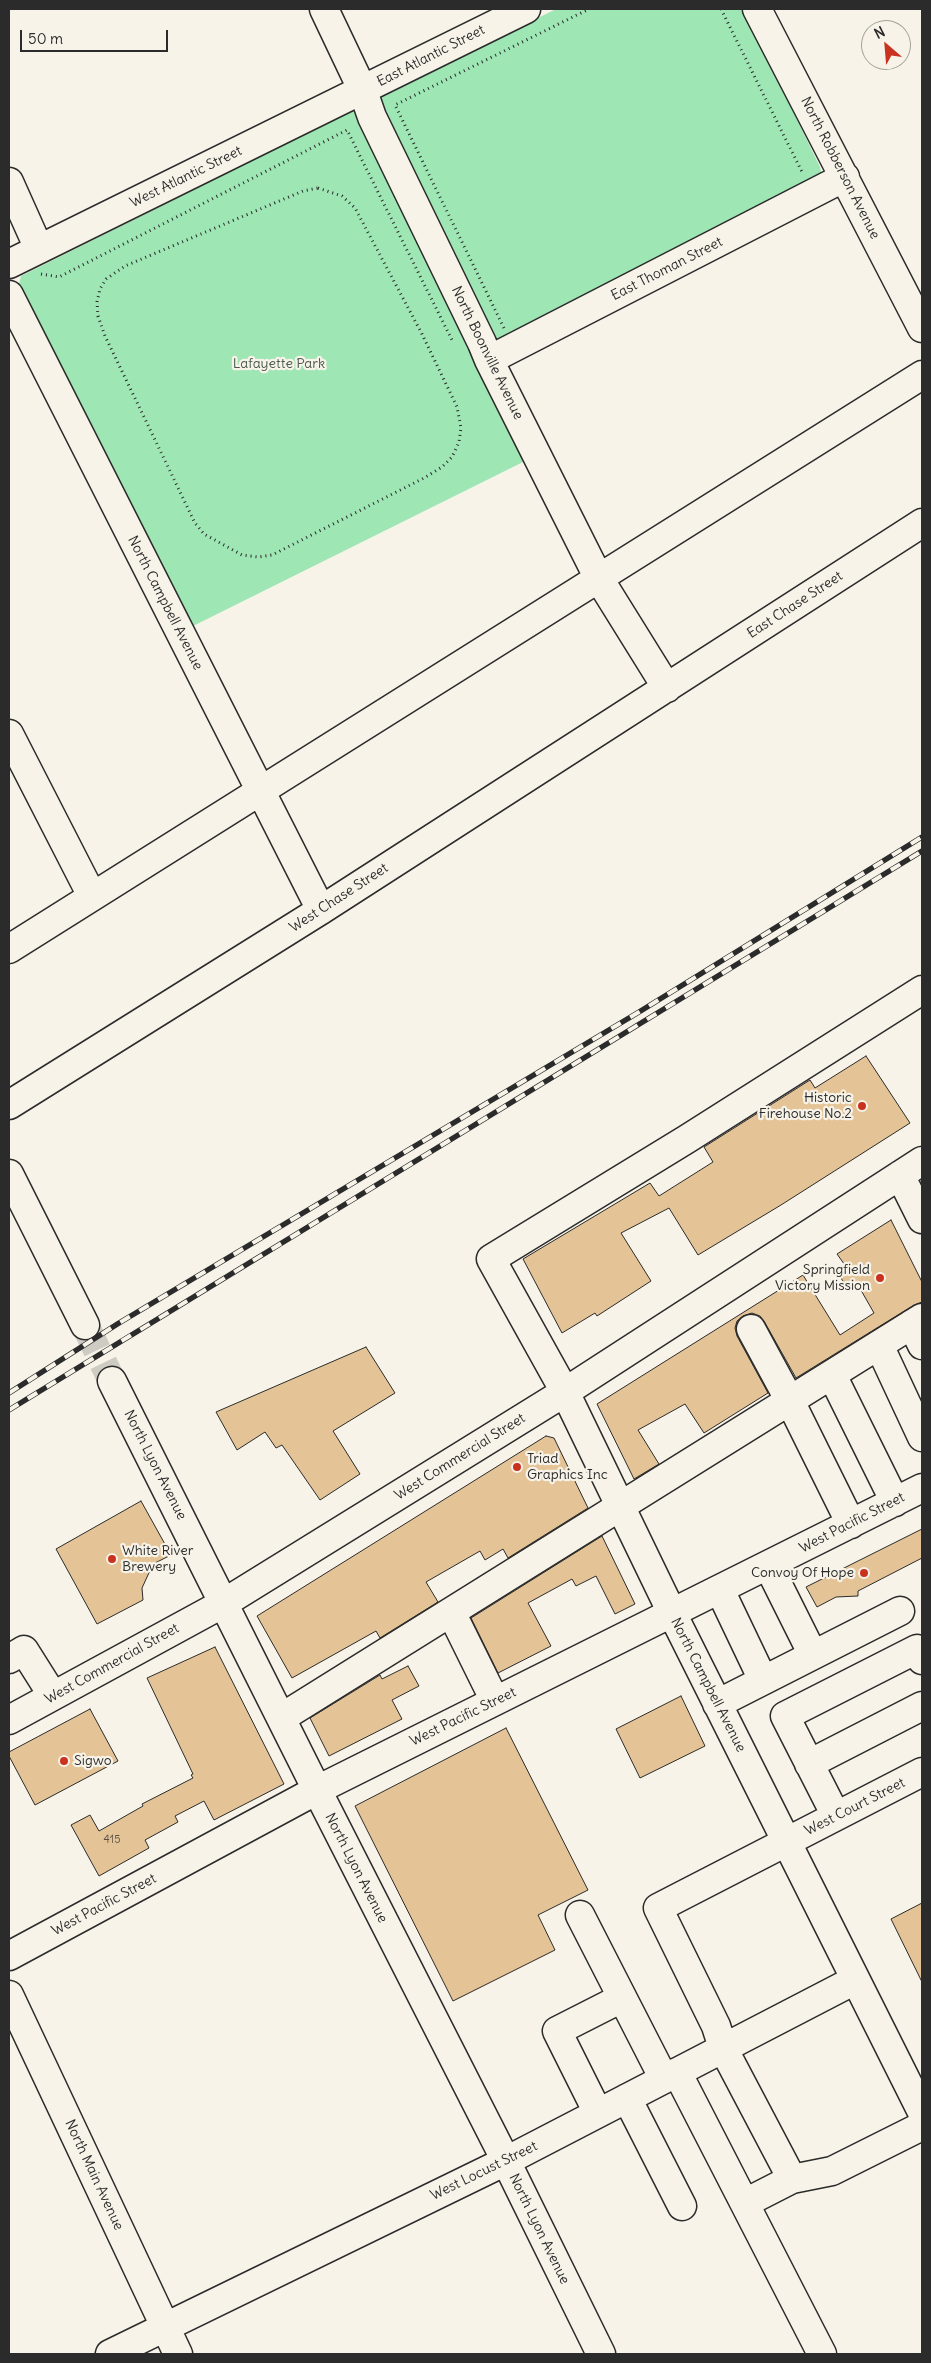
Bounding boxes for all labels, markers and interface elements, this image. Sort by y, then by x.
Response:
scale bar [22,20,170,52]
north arrow [861,20,911,70]
street label: East Atlantic Street [374,22,488,90]
text: N [871,22,888,43]
text: 50 m [28,29,63,48]
street label: North Robberson Avenue [797,94,883,242]
street label: West Atlantic Street [127,143,245,211]
street label: East Thoman Street [608,234,726,304]
street label: North Boonville Avenue [447,284,527,422]
park label: Lafayette Park [233,356,325,372]
street label: North Campbell Avenue [124,533,206,673]
street label: East Chase Street [744,568,846,642]
street label: West Chase Street [287,860,391,936]
place label: Historic Firehouse No.2 [759,1090,852,1122]
marker: Historic Firehouse No.2 [856,1100,868,1112]
place label: Springfield Victory Mission [775,1262,870,1294]
marker: Springfield Victory Mission [874,1272,886,1284]
street label: North Lyon Avenue [120,1407,190,1523]
street label: West Commercial Street [392,1410,528,1504]
place label: Triad Graphics Inc [527,1451,608,1484]
marker: Triad Graphics Inc [511,1461,523,1473]
street label: West Pacific Street [797,1489,907,1557]
place label: White River Brewery [122,1543,193,1575]
marker: White River Brewery [106,1553,118,1565]
place label: Convoy Of Hope [751,1565,854,1581]
marker: Convoy Of Hope [858,1567,870,1579]
street label: North Campbell Avenue [667,1615,749,1755]
street label: West Commercial Street [42,1620,182,1708]
street label: West Pacific Street [407,1684,519,1750]
place label: Sigwo [74,1753,112,1769]
marker: Sigwo [58,1755,70,1767]
street label: West Court Street [802,1774,908,1840]
street label: North Lyon Avenue [321,1810,391,1926]
house number: 415 [104,1833,120,1847]
street label: West Pacific Street [49,1870,159,1940]
street label: North Main Avenue [61,2117,127,2233]
street label: West Locust Street [428,2138,540,2204]
street label: North Lyon Avenue [505,2171,573,2287]

